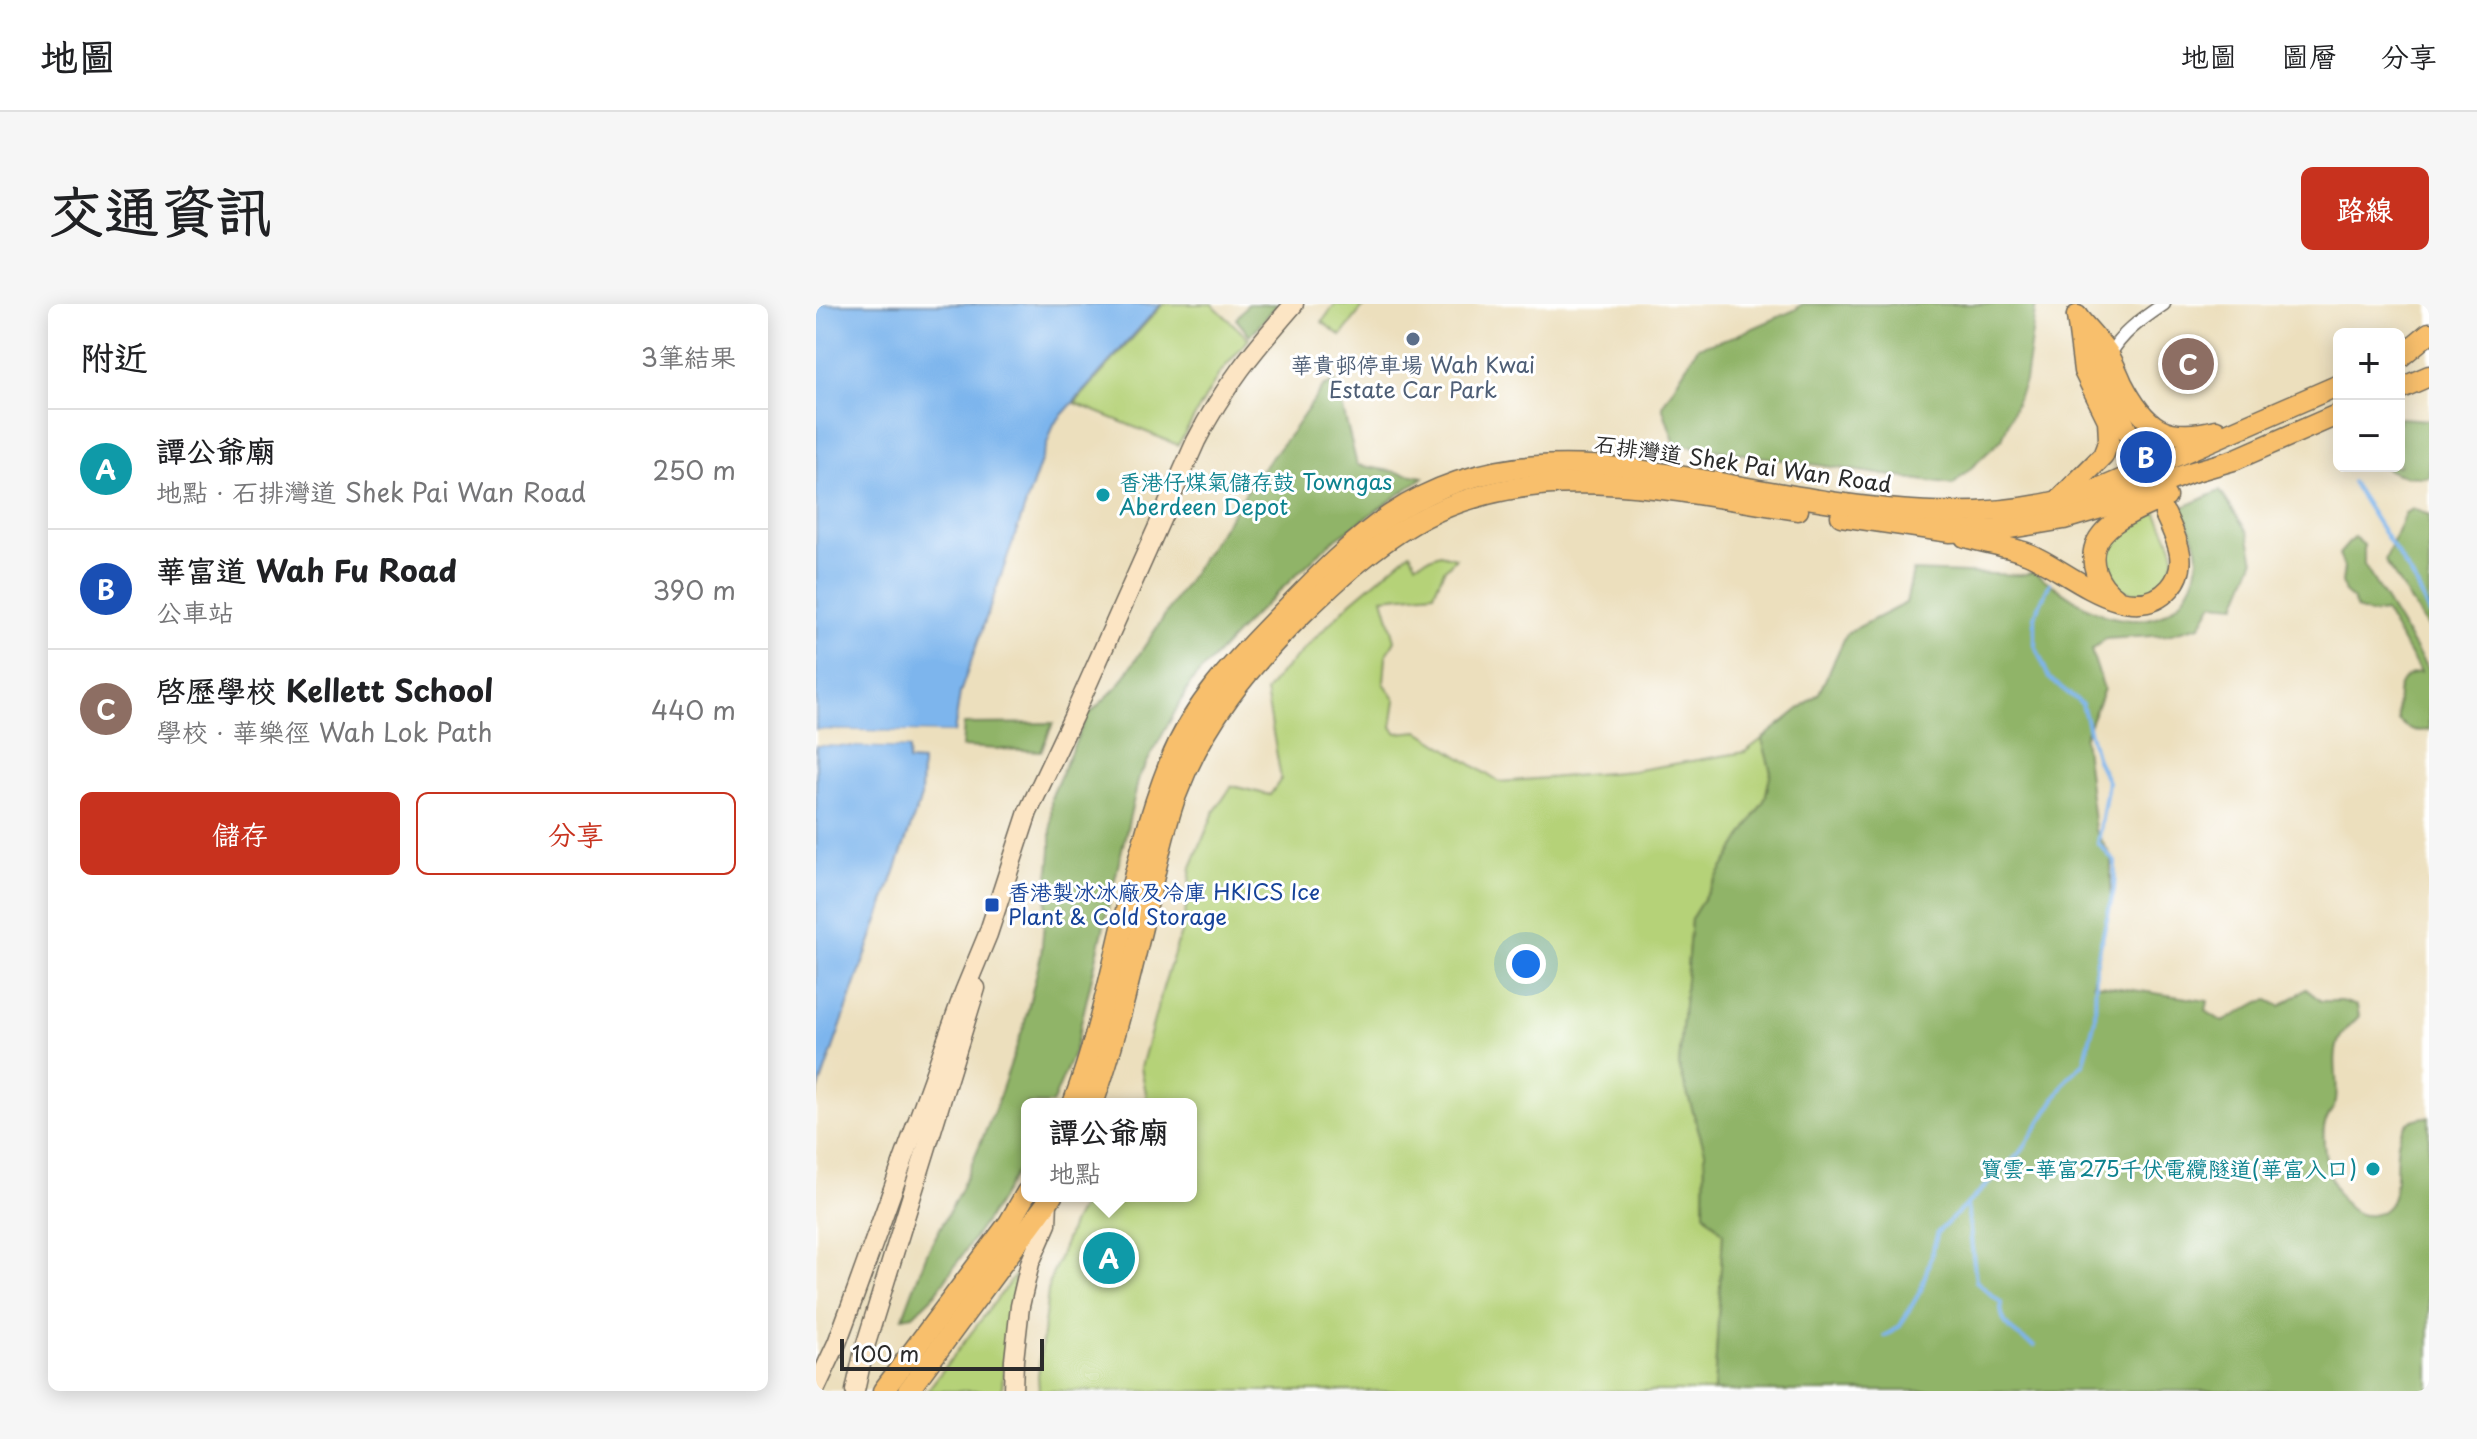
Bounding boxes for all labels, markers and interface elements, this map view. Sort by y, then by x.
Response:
text: 地圖 [40,27,116,84]
text: 地圖 [2181,34,2237,77]
text: 圖層 [2281,34,2337,77]
text: 分享 [2381,34,2437,77]
text: 交通資訊 [48,166,272,251]
button: 路線 [2301,167,2429,250]
map controls [2333,328,2405,472]
button: + [2333,328,2405,400]
text: 附近 [80,330,148,382]
marker: 華貴邨停車場 Wah Kwai Estate Car Park [1404,330,1422,348]
pin: C [2162,334,2214,394]
text: 3筆結果 [641,337,736,376]
place label: 華貴邨停車場 Wah Kwai Estate Car Park [1291,347,1535,405]
button: − [2333,400,2405,472]
street label: 石排灣道 Shek Pai Wan Road [1593,425,1894,500]
text: 譚公爺廟 [156,427,276,472]
pin: B [2120,427,2172,487]
text: A [96,450,116,489]
text: 250 m [652,450,736,489]
place label: 香港仔煤氣儲存鼓 Towngas Aberdeen Depot [1119,464,1392,522]
text: 地點 · 石排灣道 Shek Pai Wan Road [156,472,586,511]
marker: 香港仔煤氣儲存鼓 Towngas Aberdeen Depot [1094,486,1112,504]
text: 華富道 Wah Fu Road [156,547,457,592]
text: B [97,570,115,609]
text: 390 m [652,570,736,609]
text: 公車站 [156,592,234,631]
text: 啓歷學校 Kellett School [156,667,493,712]
text: C [96,690,116,729]
text: 440 m [651,690,736,729]
text: 學校 · 華樂徑 Wah Lok Path [156,712,493,751]
button: 儲存 [80,792,400,875]
button: 分享 [416,792,736,875]
place label: 香港製冰冰廠及冷庫 HKICS Ice Plant & Cold Storage [1008,874,1320,932]
marker: 香港製冰冰廠及冷庫 HKICS Ice Plant & Cold Storage [983,896,1001,914]
your location [1506,944,1546,984]
popup [1021,1098,1197,1202]
text: 譚公爺廟 [1049,1108,1169,1153]
place label: 寶雲-華富275千伏電纜隧道(華富入口) [1980,1151,2357,1184]
text: 地點 [1049,1153,1101,1192]
marker: 寶雲-華富275千伏電纜隧道(華富入口) [2364,1160,2382,1178]
pin: A [1083,1228,1135,1288]
scale bar [840,1335,1044,1371]
text: 100 m [852,1336,919,1369]

